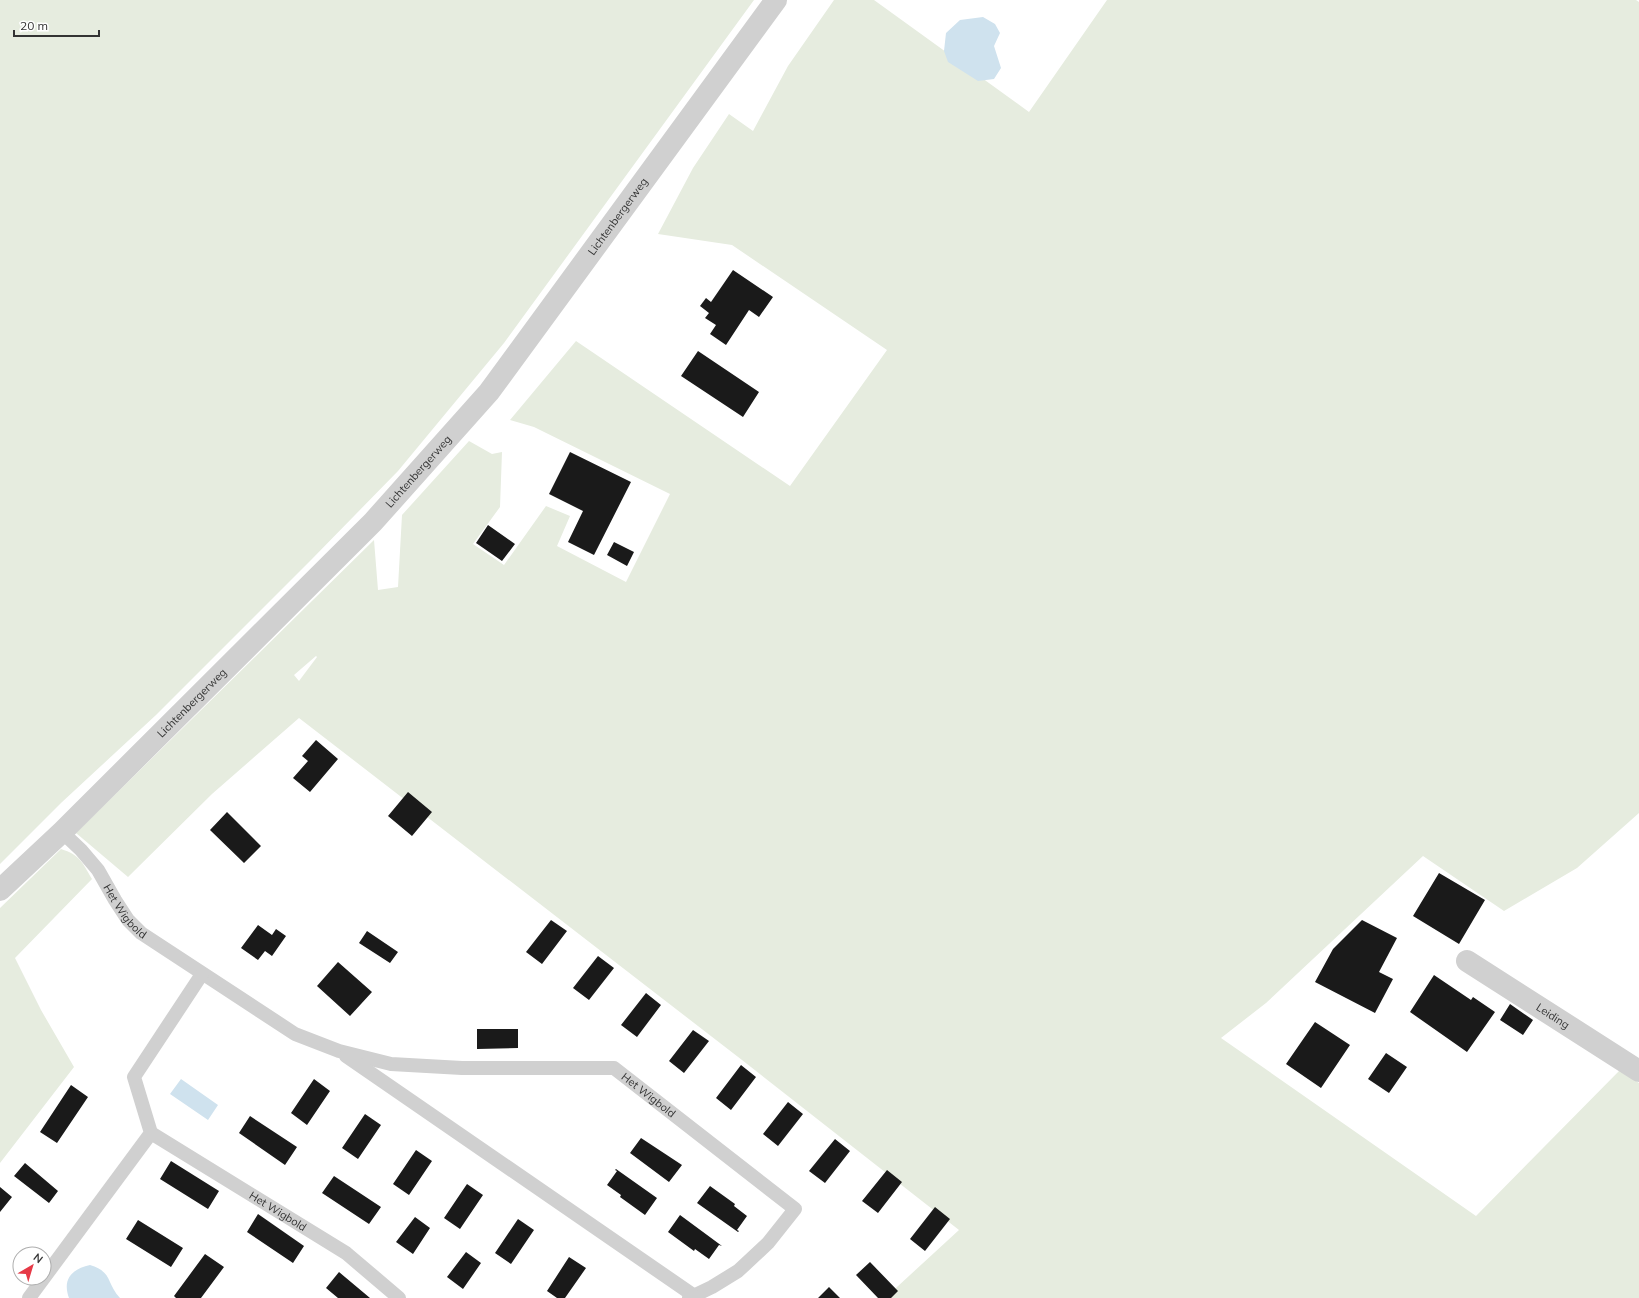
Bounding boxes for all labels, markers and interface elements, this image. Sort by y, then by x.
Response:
scale bar [14,12,99,38]
text: 20 m [20,18,48,33]
street label: Lichtenbergerweg [585,175,651,258]
street label: Lichtenbergerweg [382,432,454,510]
street label: Lichtenbergerweg [154,665,229,740]
street label: Het Wigbold [100,882,149,942]
street label: Leiding [1534,1000,1572,1032]
street label: Het Wigbold [619,1069,678,1120]
street label: Het Wigbold [247,1188,309,1234]
north arrow [12,1246,52,1286]
text: N [31,1250,46,1266]

